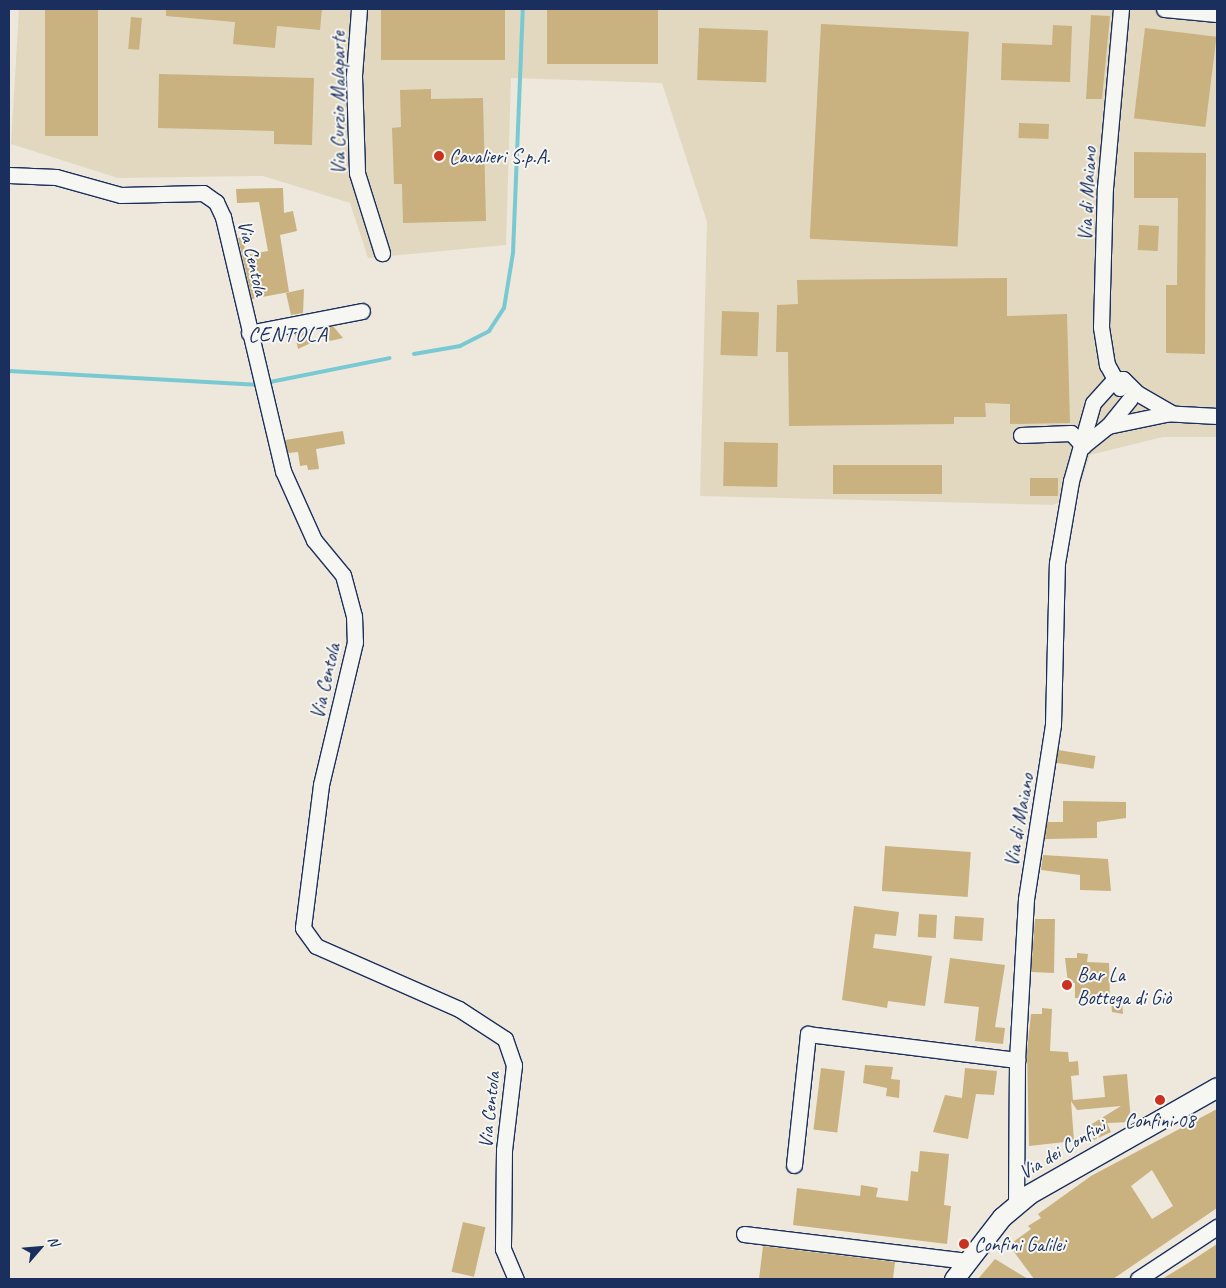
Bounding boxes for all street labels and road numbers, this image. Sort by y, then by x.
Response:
street label: Via Curzio Malaparte [326,32,350,174]
street label: Via di Maiano [1073,146,1101,242]
street label: Via Centola [233,218,273,298]
street label: Via Centola [305,641,345,721]
street label: Via di Maiano [999,772,1039,868]
street label: Via Centola [473,1071,505,1149]
street label: Via dei Confini [1014,1114,1110,1184]

